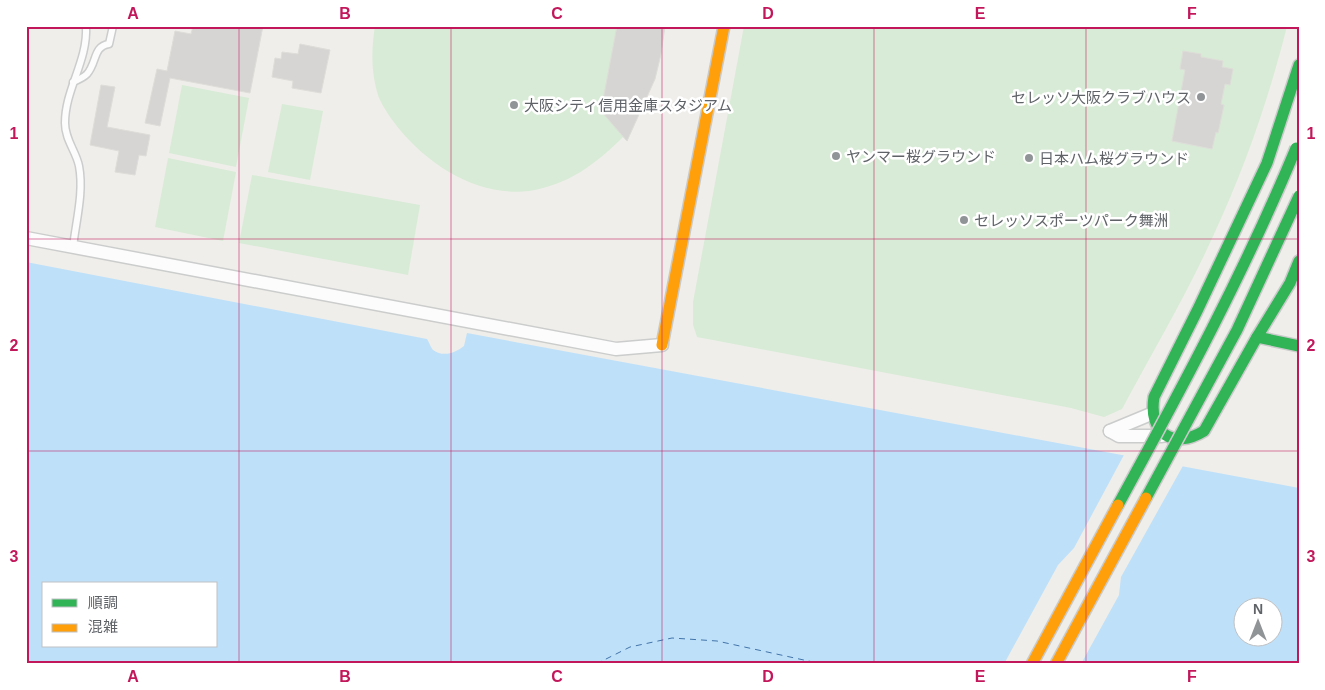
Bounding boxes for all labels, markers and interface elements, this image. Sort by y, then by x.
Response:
text: A [127,5,139,22]
text: B [339,5,351,22]
text: C [551,5,563,22]
text: D [762,5,774,22]
text: E [975,5,986,22]
text: F [1187,5,1197,22]
place label: セレッソ大阪クラブハウス [1011,89,1191,106]
marker: セレッソ大阪クラブハウス [1195,91,1207,103]
place label: 大阪シティ信用金庫スタジアム [524,97,732,114]
marker: 大阪シティ信用金庫スタジアム [508,99,520,111]
text: 1 [10,125,19,142]
text: 1 [1307,125,1316,142]
place label: ヤンマー桜グラウンド [846,148,996,165]
marker: ヤンマー桜グラウンド [830,150,842,162]
place label: 日本ハム桜グラウンド [1039,150,1189,167]
marker: 日本ハム桜グラウンド [1023,152,1035,164]
place label: セレッソスポーツパーク舞洲 [974,212,1169,229]
marker: セレッソスポーツパーク舞洲 [958,214,970,226]
text: 2 [10,337,19,354]
text: 2 [1307,337,1316,354]
text: 3 [10,548,19,565]
text: 3 [1307,548,1316,565]
legend [42,582,218,648]
text: 順調 [88,594,118,611]
north arrow [1232,598,1282,648]
text: N [1253,601,1263,617]
text: 混雑 [88,618,118,635]
text: A [127,668,139,685]
text: B [339,668,351,685]
text: C [551,668,563,685]
text: D [762,668,774,685]
text: E [975,668,986,685]
text: F [1187,668,1197,685]

